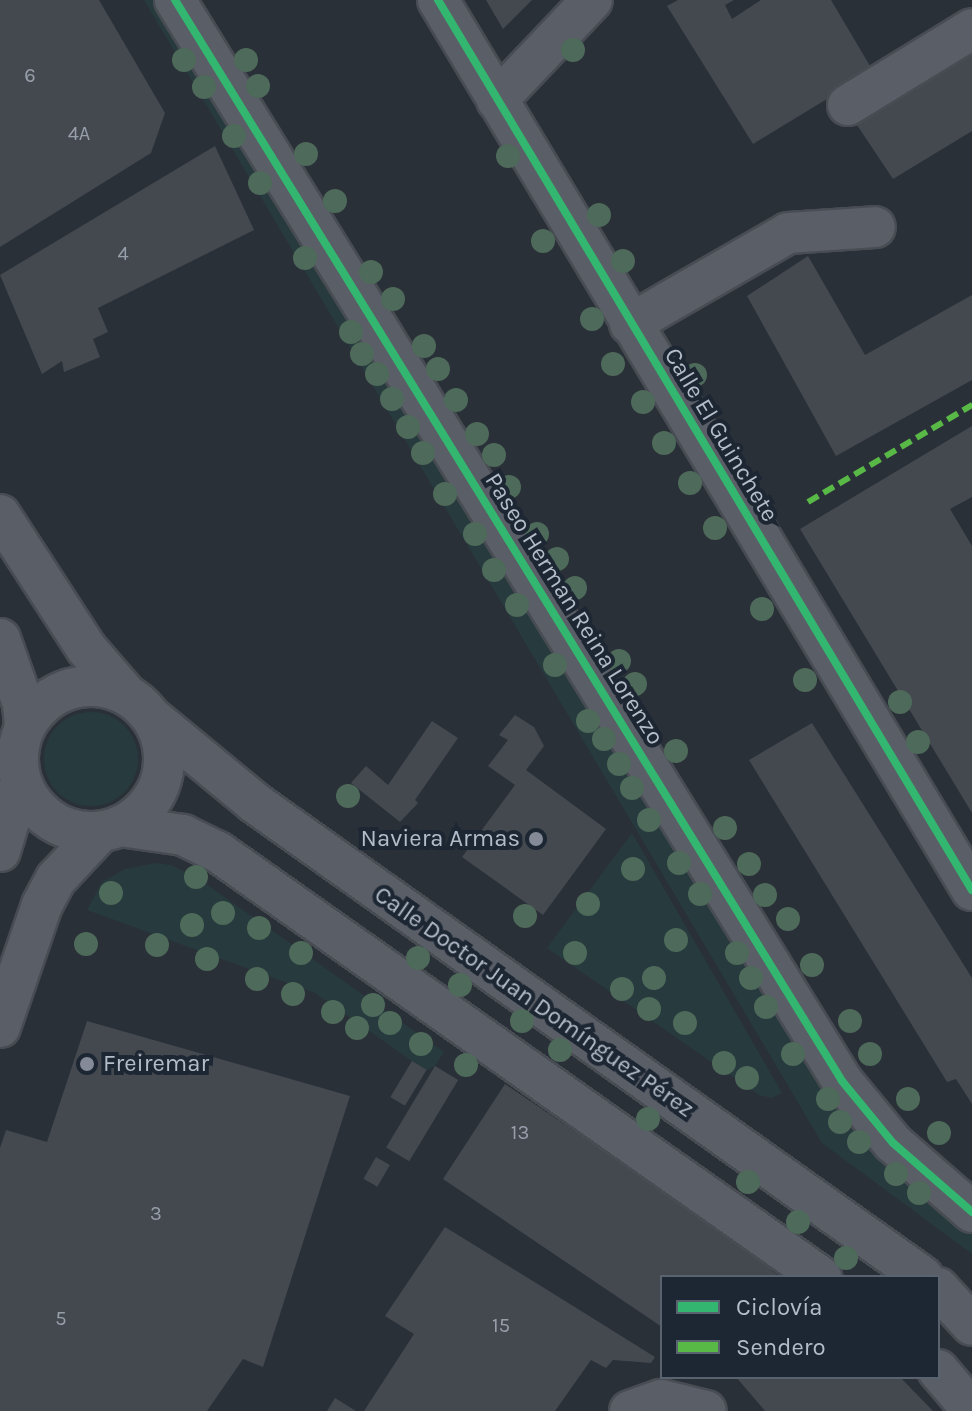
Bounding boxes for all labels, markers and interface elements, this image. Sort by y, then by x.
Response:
house number: 6 [24,63,36,87]
house number: 4A [68,121,90,145]
house number: 4 [117,241,129,265]
street label: Calle El Guinchete [658,343,784,527]
street label: Paseo Herman Reina Lorenzo [478,468,670,750]
place label: Naviera Armas [361,825,520,853]
marker: Naviera Armas [527,830,545,848]
street label: Calle Doctor Juan Domínguez Pérez [369,880,699,1124]
place label: Freiremar [103,1050,209,1078]
marker: Freiremar [78,1055,96,1073]
house number: 13 [511,1120,529,1144]
house number: 3 [150,1201,162,1225]
legend [660,1275,940,1379]
text: Ciclovía [736,1293,823,1321]
house number: 5 [55,1306,67,1330]
house number: 15 [492,1313,510,1337]
text: Sendero [736,1333,826,1361]

